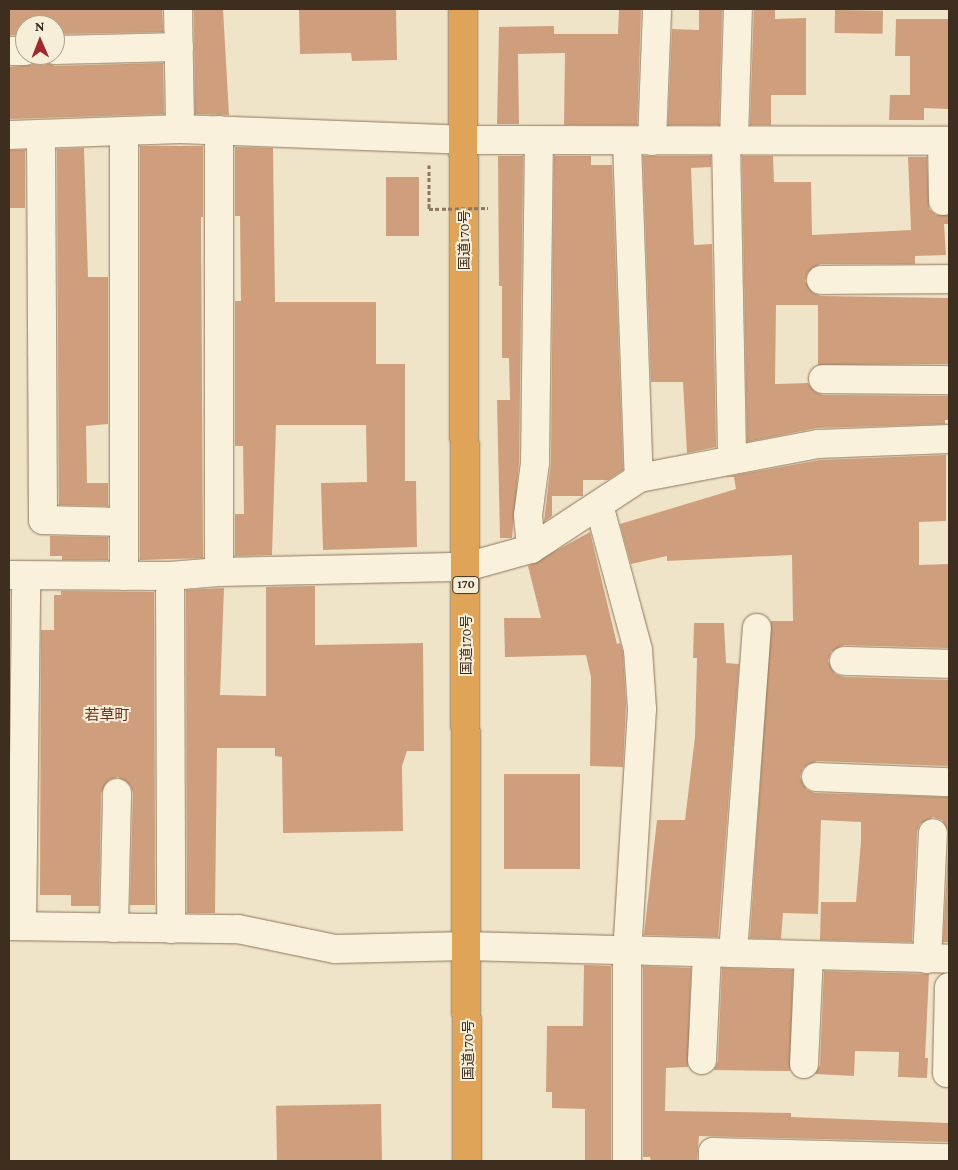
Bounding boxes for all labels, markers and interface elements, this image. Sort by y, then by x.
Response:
north arrow [15,15,65,65]
text: N [35,18,45,34]
street label: 国道170号 [456,210,472,270]
road number: 170 [452,576,480,594]
street label: 国道170号 [458,615,474,675]
district label: 若草町 [85,707,129,725]
street label: 国道170号 [460,1020,476,1080]

